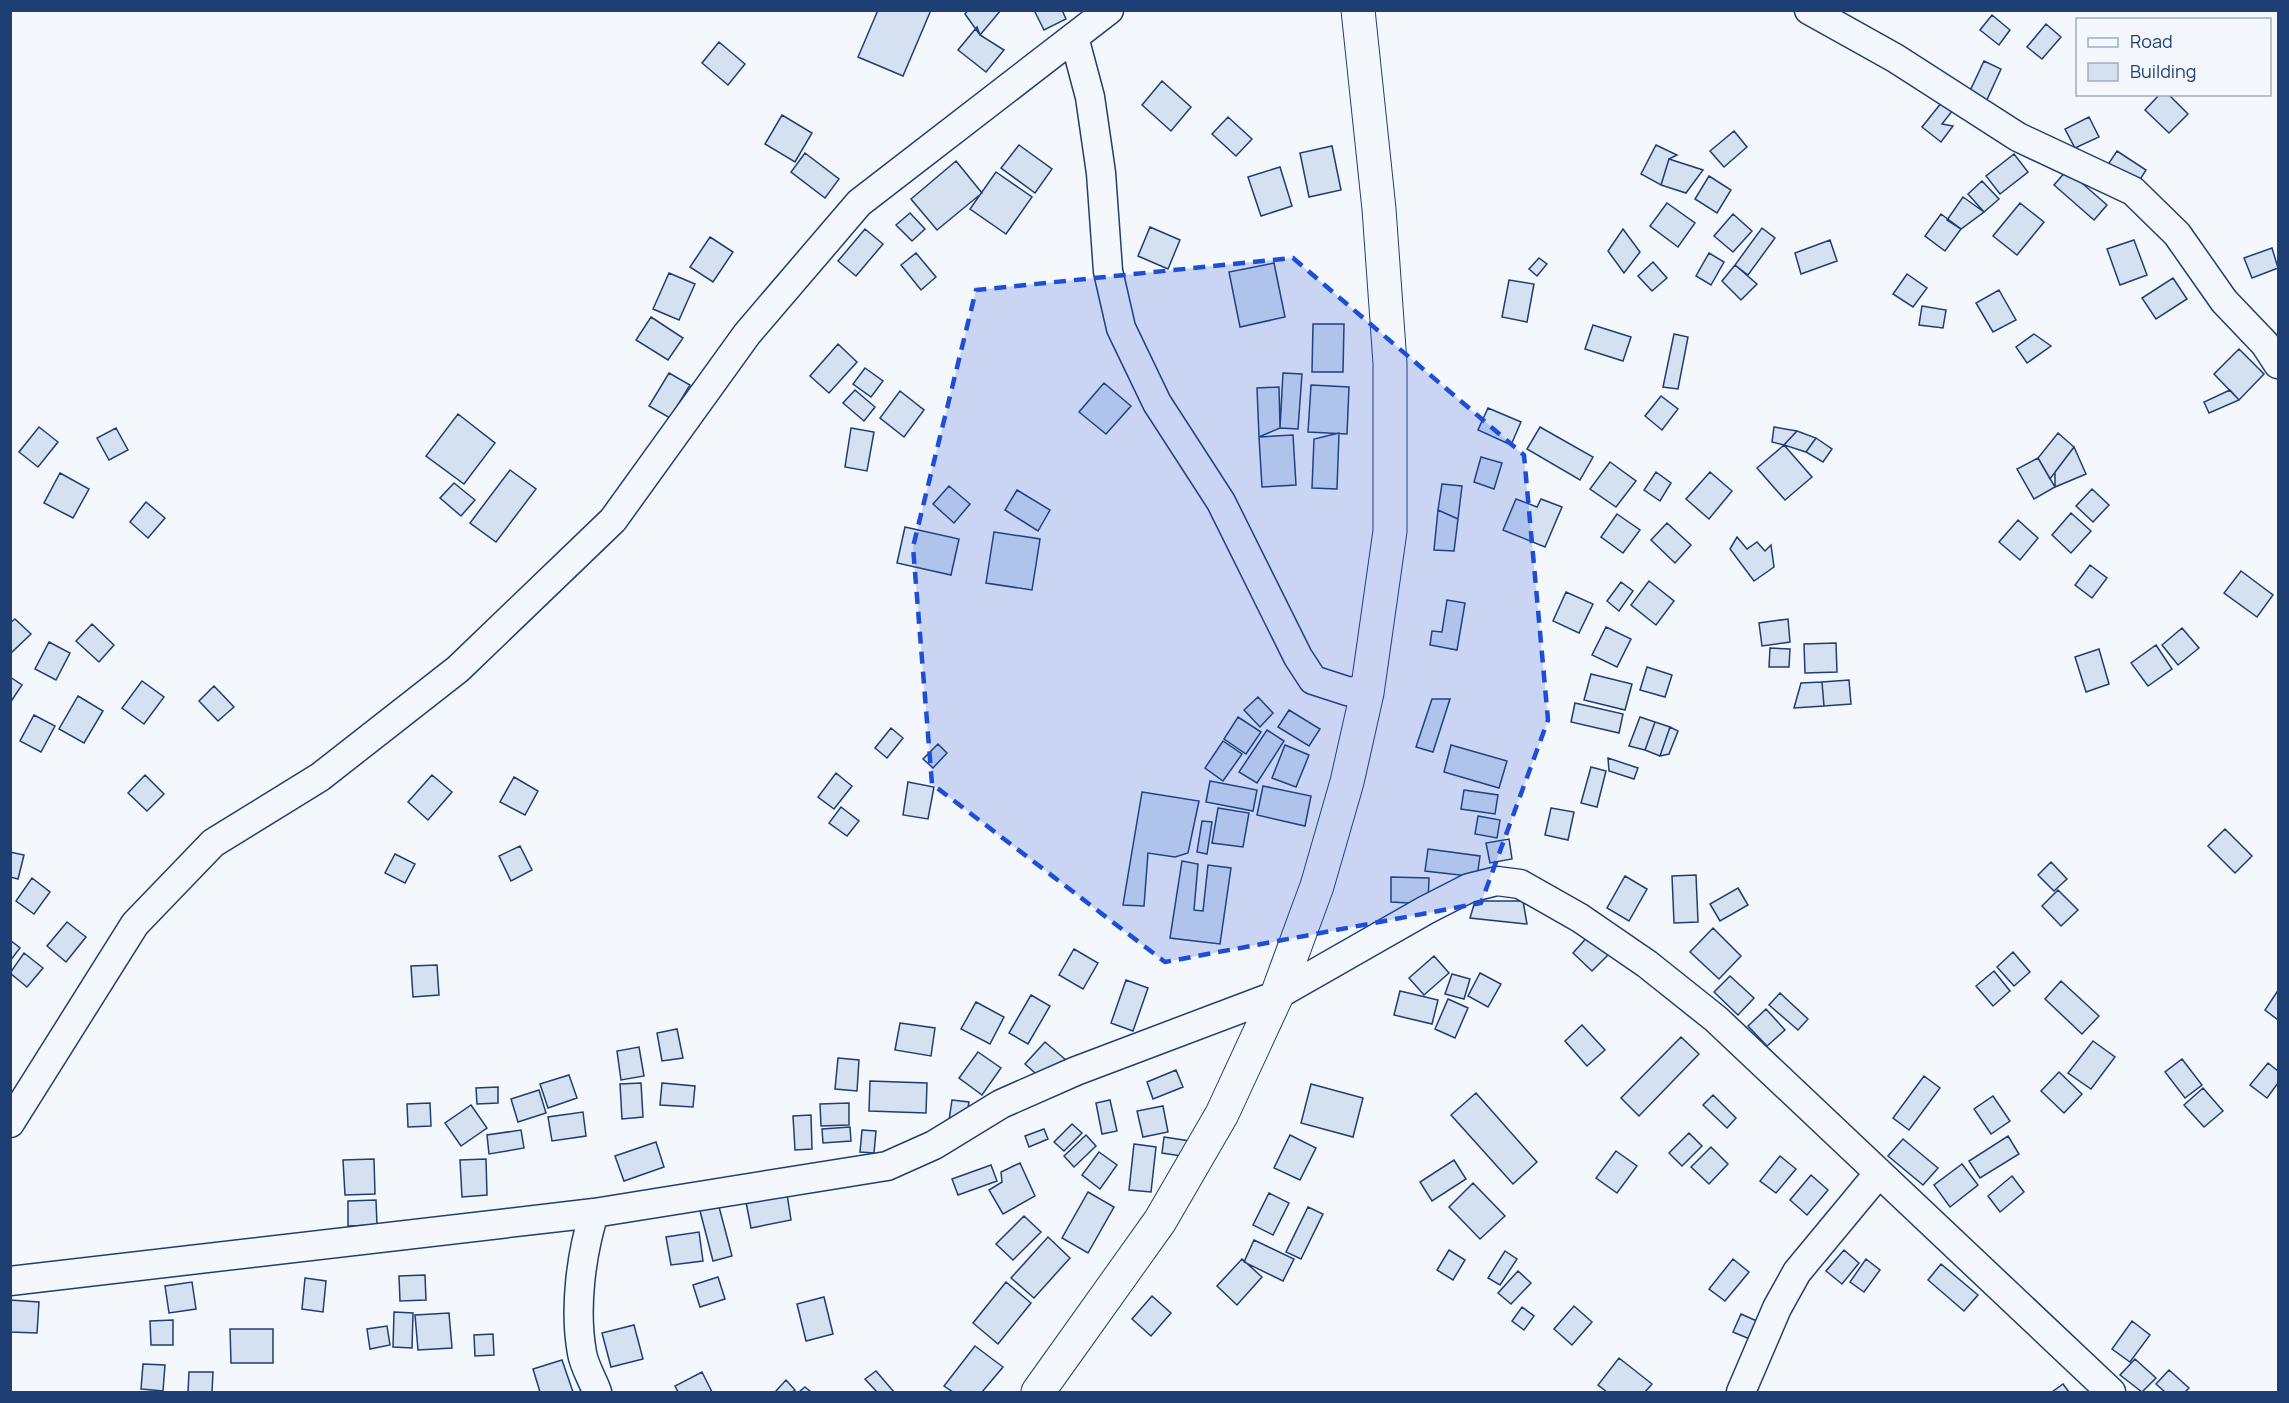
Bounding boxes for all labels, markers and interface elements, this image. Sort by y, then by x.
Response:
legend [2076,18,2271,96]
text: Road [2130,29,2173,53]
text: Building [2130,59,2196,83]

